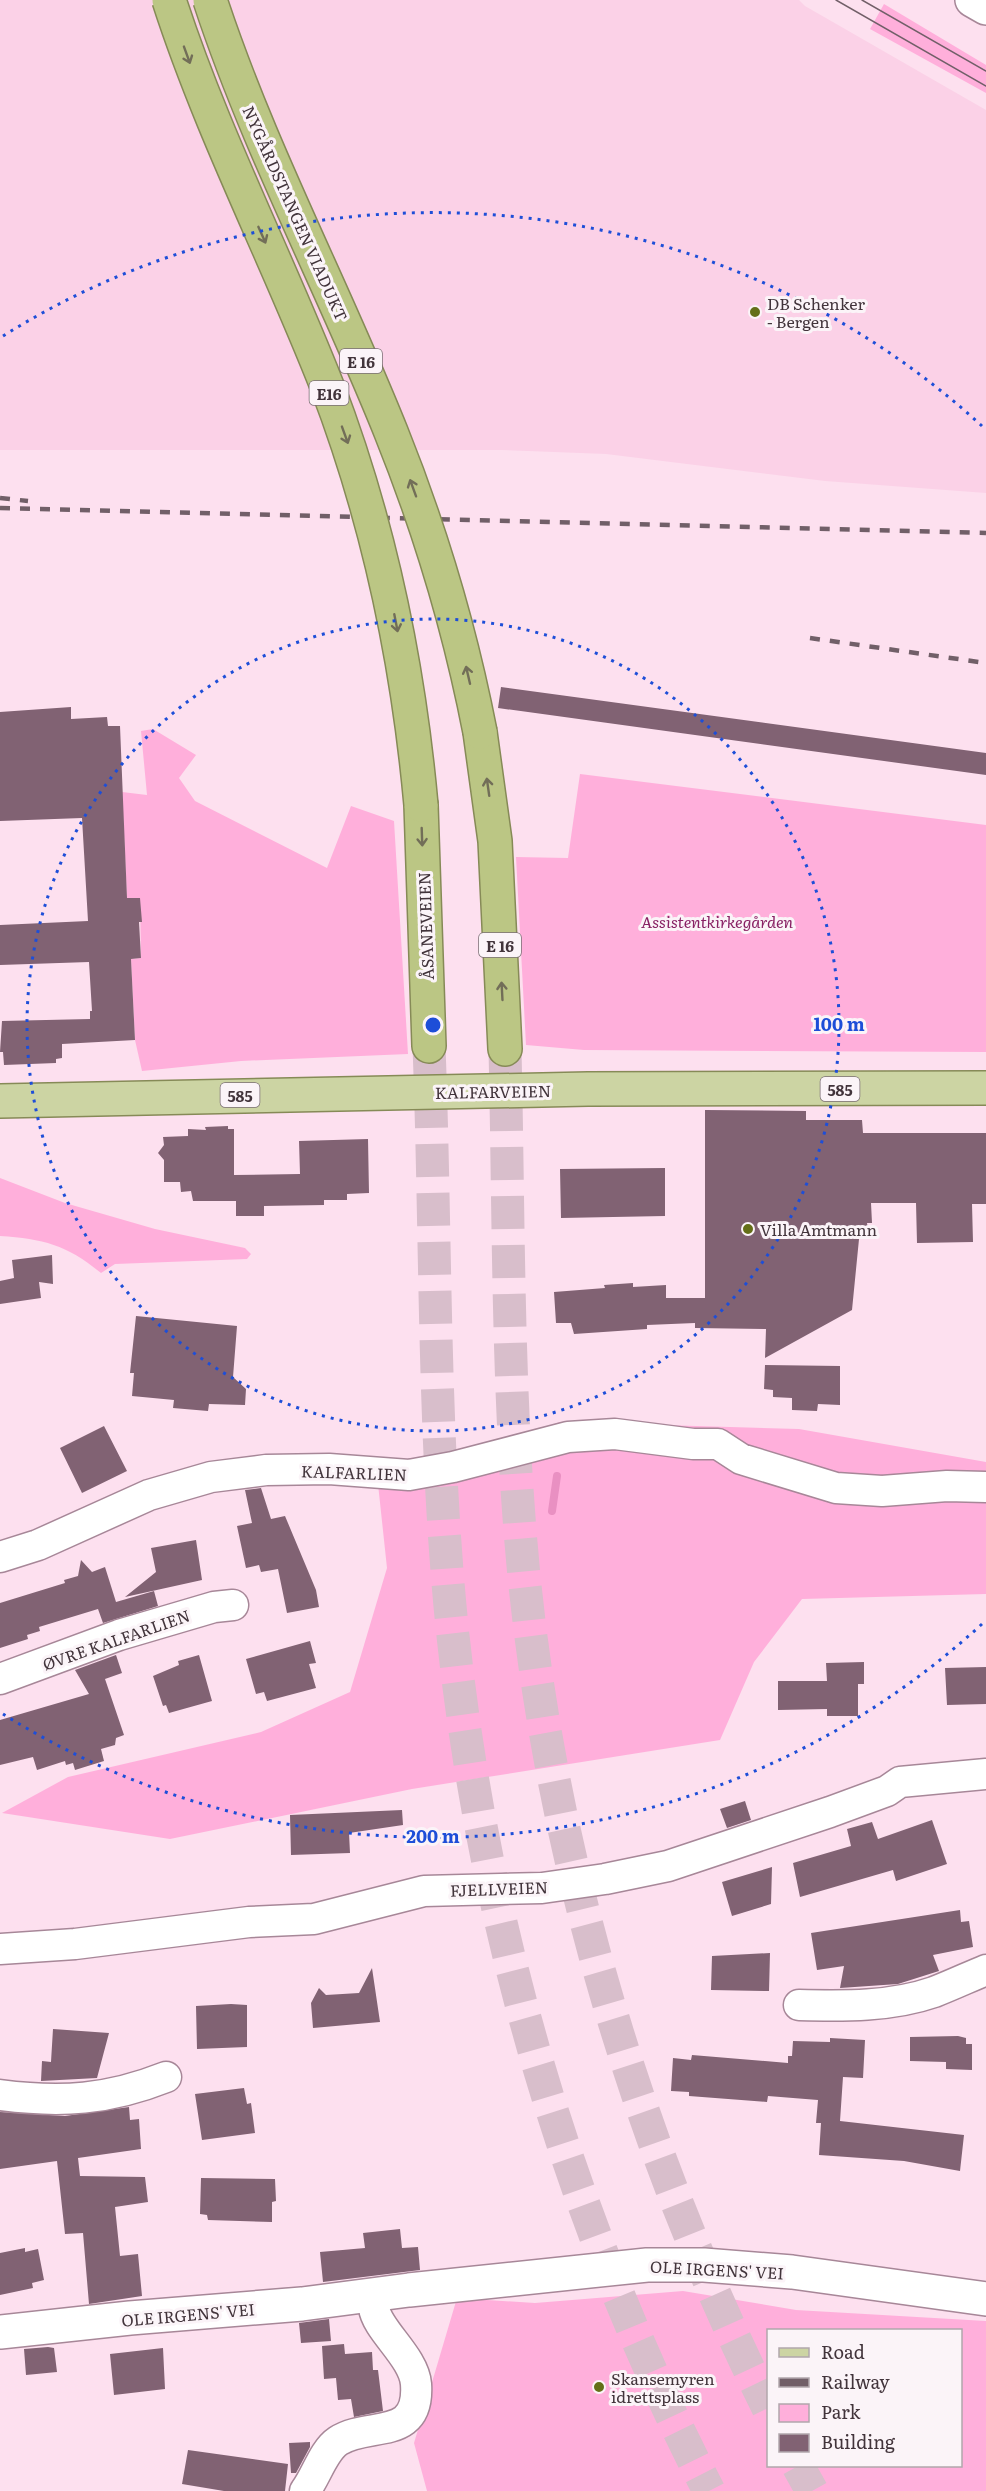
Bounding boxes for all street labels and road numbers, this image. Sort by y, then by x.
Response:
street label: NYGÅRDSTANGEN VIADUKT [238,101,355,325]
road number: E 16 [340,349,382,373]
road number: E16 [310,381,348,405]
street label: ÅSANEVEIEN [411,871,439,981]
road number: E 16 [479,933,521,957]
road number: 585 [820,1077,860,1101]
street label: KALFARVEIEN [435,1078,551,1104]
road number: 585 [220,1083,260,1107]
street label: KALFARLIEN [301,1458,407,1486]
street label: ØVRE KALFARLIEN [39,1602,193,1676]
street label: FJELLVEIEN [450,1874,548,1902]
street label: OLE IRGENS' VEI [649,2254,785,2284]
street label: OLE IRGENS' VEI [120,2296,256,2332]

